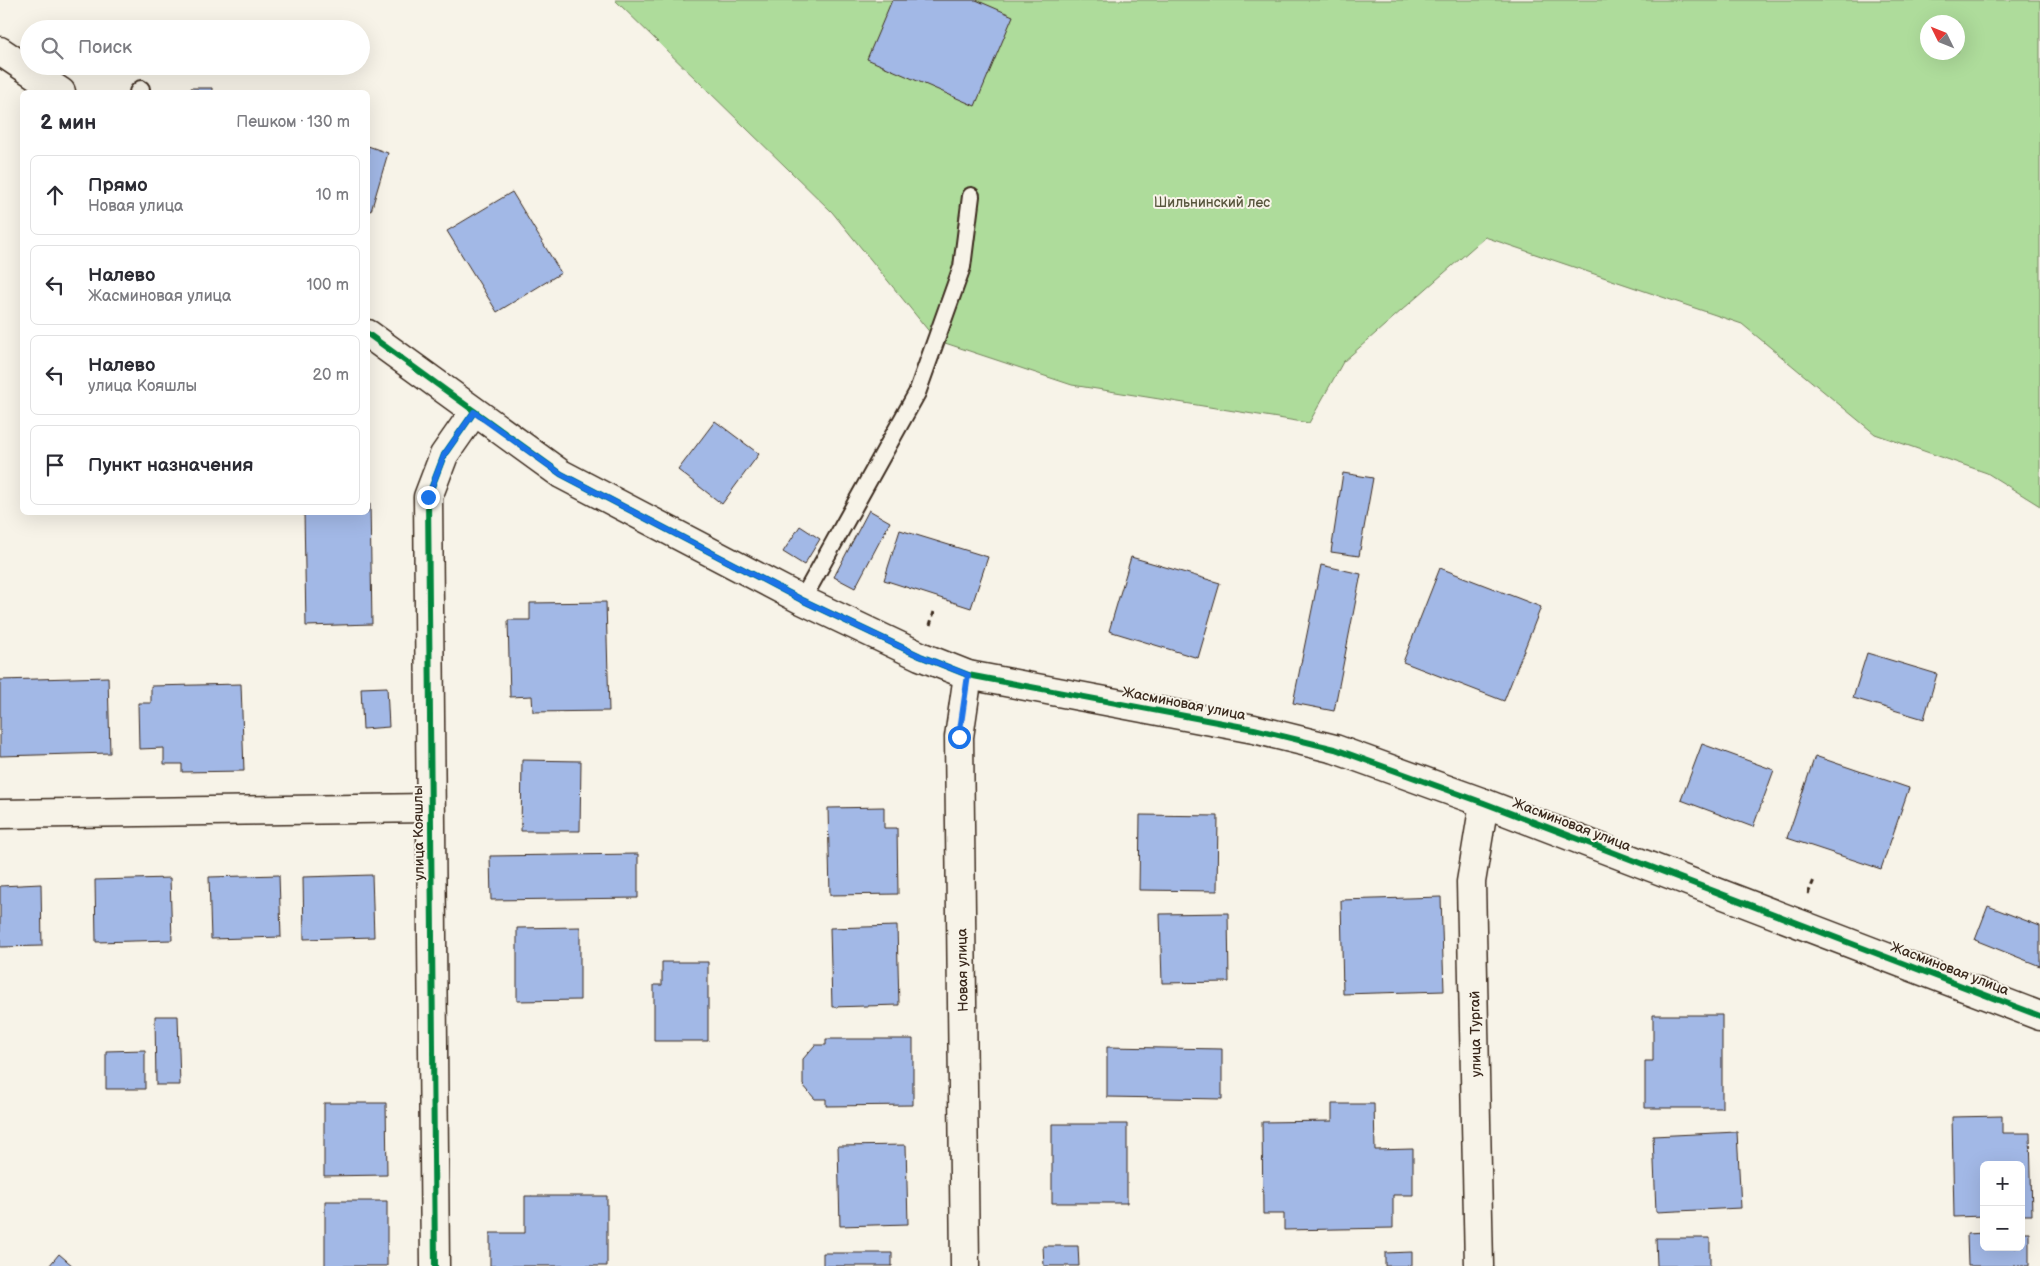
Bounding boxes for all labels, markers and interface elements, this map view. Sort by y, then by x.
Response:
north arrow [1920,15,1965,60]
search box [20,20,370,75]
icon: search [38,34,66,62]
text: Поиск [78,36,132,59]
text: 2 мин [40,110,96,135]
text: Пешком · 130 m [236,113,350,132]
text: Прямо [88,174,148,197]
icon: ahead [41,181,69,209]
text: 10 m [316,186,349,205]
park label: Шильнинский лес [1154,194,1270,211]
text: Новая улица [88,197,184,216]
text: Налево [88,264,155,287]
icon: left [41,271,69,299]
text: 100 m [306,276,349,295]
text: Жасминовая улица [88,287,232,306]
text: Налево [88,354,155,377]
icon: left [41,361,69,389]
text: 20 m [313,366,349,385]
text: улица Кояшлы [88,377,197,396]
icon: arrive [41,451,69,479]
text: Пункт назначения [88,454,253,477]
route end [417,486,440,509]
street label: Жасминовая улица [1121,683,1248,724]
route start [948,726,971,749]
street label: улица Кояшлы [409,785,428,881]
street label: Жасминовая улица [1510,794,1634,855]
street label: Новая улица [953,927,972,1012]
street label: Жасминовая улица [1888,938,2012,999]
street label: улица Тургай [1466,991,1485,1077]
map controls [1980,1161,2025,1251]
button: + [1980,1161,2025,1206]
button: − [1980,1206,2025,1251]

